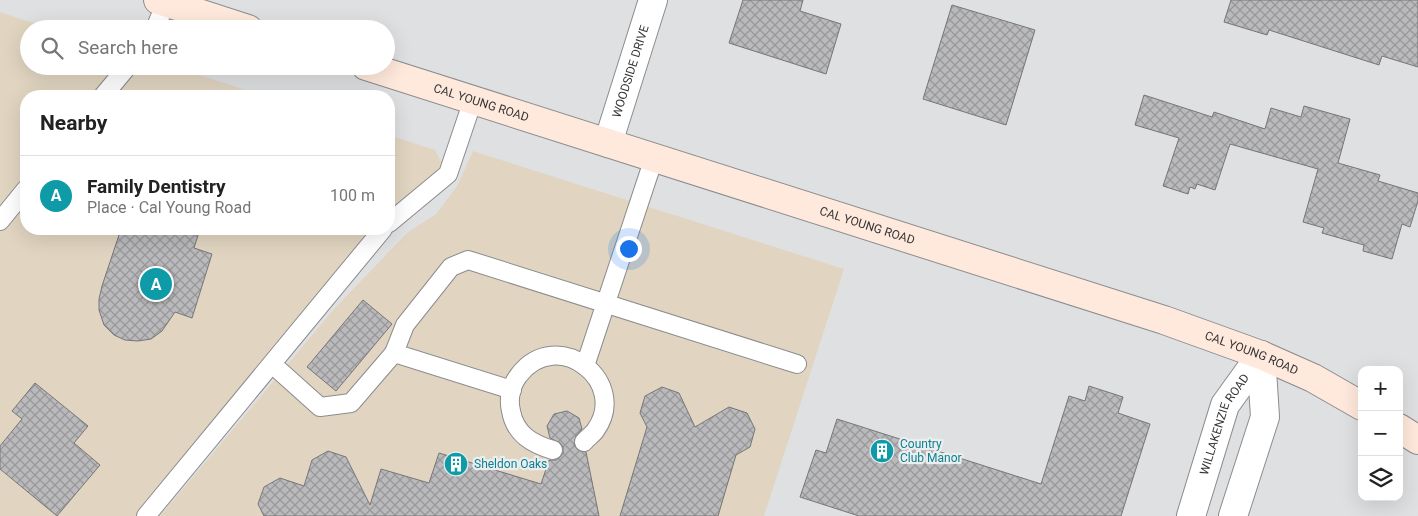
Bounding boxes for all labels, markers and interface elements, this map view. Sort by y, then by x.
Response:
search box [20,20,395,75]
street label: WOODSIDE DRIVE [609,23,652,119]
icon: search [38,34,66,62]
text: Search here [78,36,178,59]
street label: CAL YOUNG ROAD [432,81,531,124]
text: Nearby [40,111,107,135]
text: Family Dentistry [87,175,226,198]
text: A [51,186,61,205]
text: 100 m [330,186,375,205]
text: Place · Cal Young Road [87,198,251,217]
street label: CAL YOUNG ROAD [818,204,917,247]
your location [616,236,642,262]
pin: A [140,265,172,303]
street label: CAL YOUNG ROAD [1203,328,1301,378]
map controls [1358,366,1403,501]
button: + [1358,366,1403,411]
street label: WILLAKENZIE ROAD [1197,371,1252,477]
button: − [1358,411,1403,456]
place label: Country Club Manor [900,437,962,465]
building icon: Country Club Manor [869,438,895,464]
building icon: Sheldon Oaks [443,451,469,477]
button: layers [1358,456,1403,501]
place label: Sheldon Oaks [474,457,547,471]

